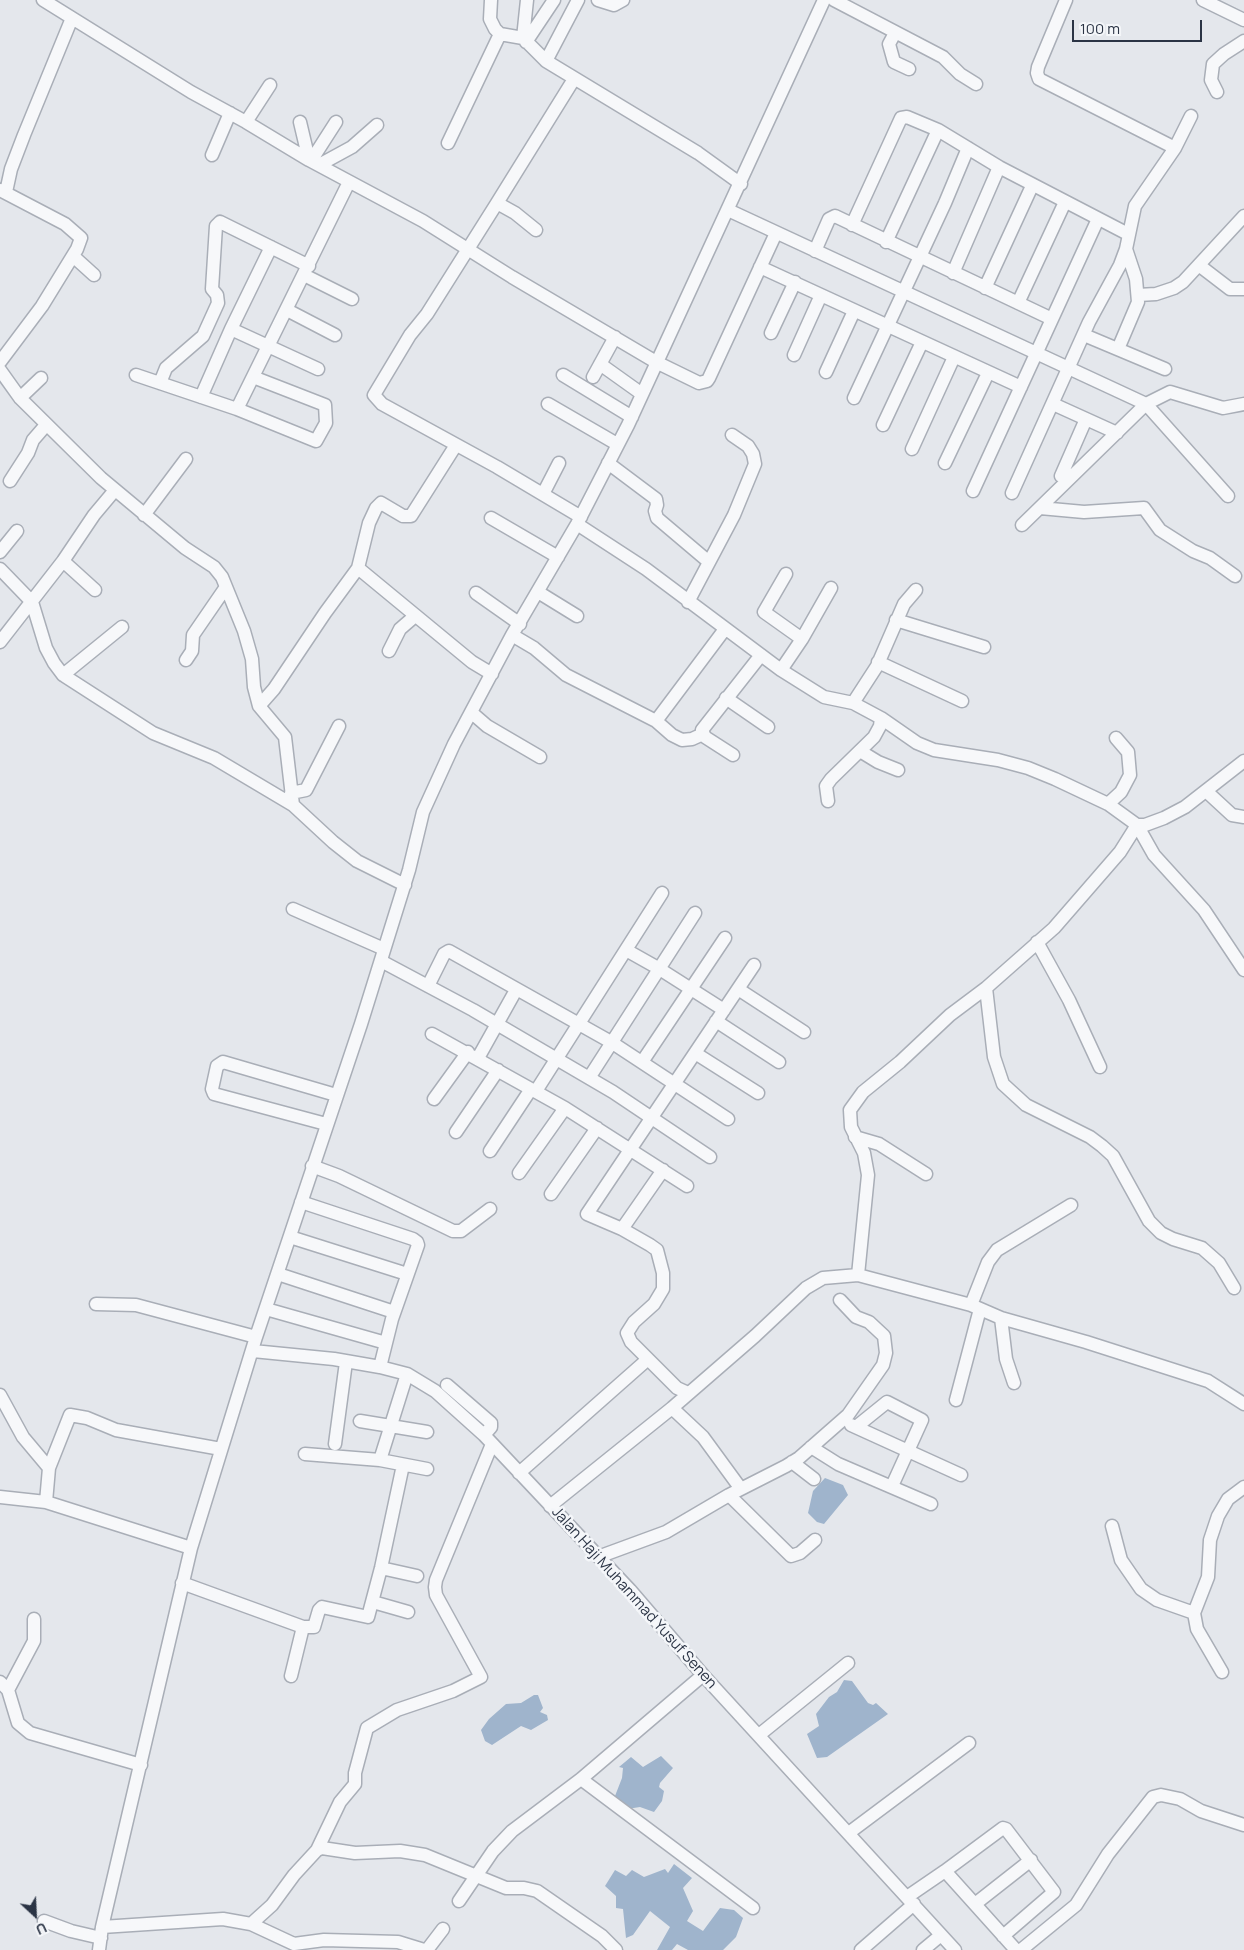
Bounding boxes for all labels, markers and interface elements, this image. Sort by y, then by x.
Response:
scale bar [1074,10,1204,42]
text: 100 m [1080,18,1120,39]
street label: Jalan Haji Muhammad Yusuf Senen [548,1503,720,1693]
north arrow [10,1890,60,1940]
text: U [33,1918,50,1940]

